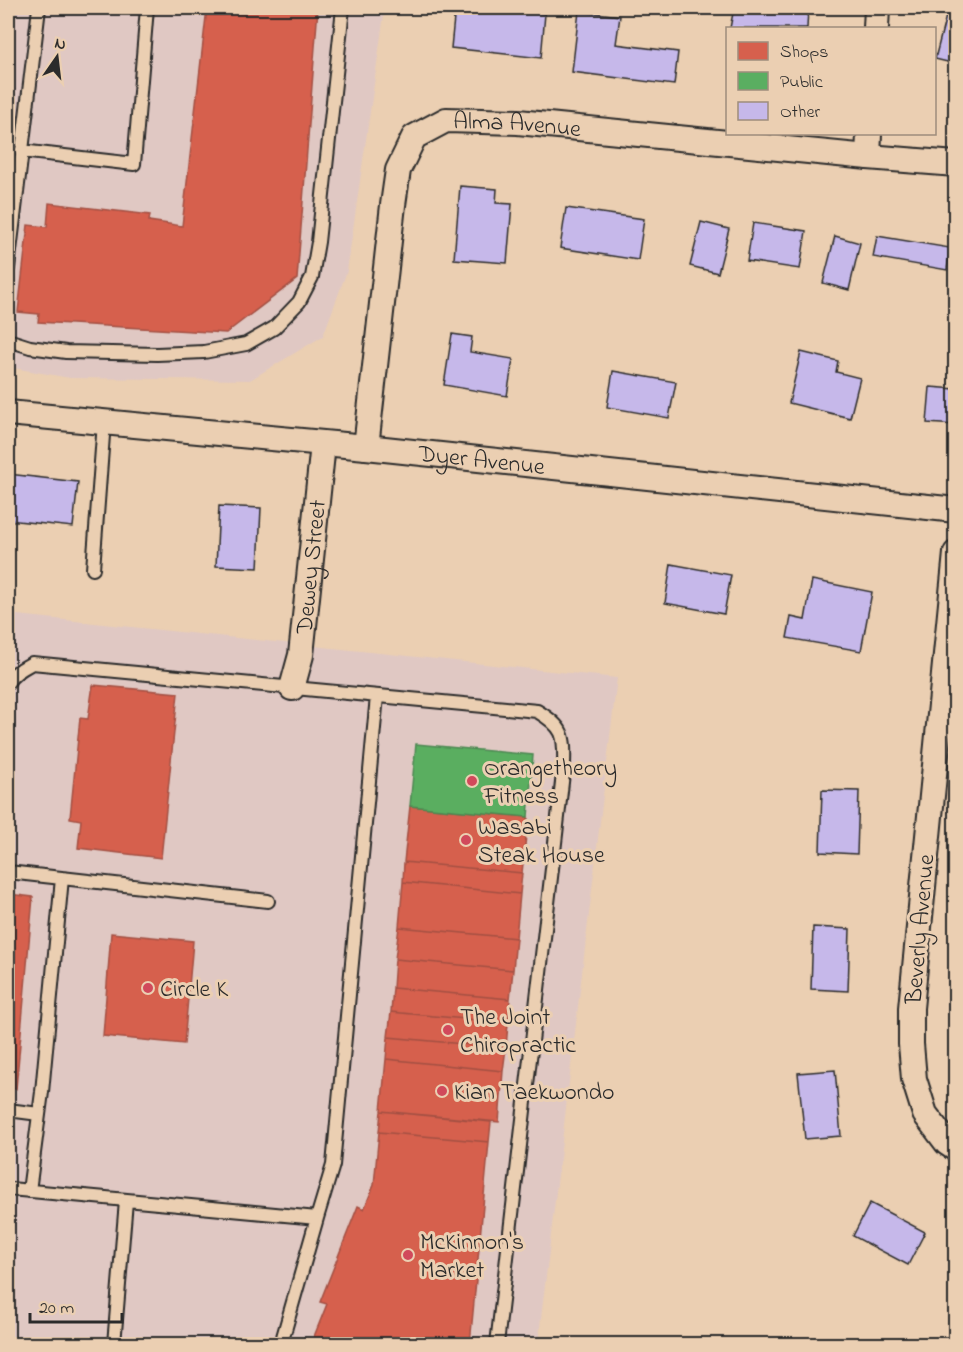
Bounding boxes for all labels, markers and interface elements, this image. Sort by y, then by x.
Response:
north arrow [27,27,87,87]
legend [726,27,936,135]
text: N [52,31,68,57]
text: Shops [780,40,828,66]
text: Public [780,70,823,96]
text: Other [780,100,820,126]
street label: Alma Avenue [453,105,583,148]
street label: Dyer Avenue [415,438,547,486]
street label: Dewey Street [288,498,337,637]
place label: Orangetheory Fitness [483,752,617,815]
marker: Orangetheory Fitness [465,774,479,788]
place label: Wasabi Steak House [478,811,605,874]
marker: Wasabi Steak House [459,833,473,847]
street label: Beverly Avenue [897,853,946,1007]
place label: Circle K [160,973,228,1008]
marker: Circle K [141,981,155,995]
place label: The Joint Chiropractic [460,1001,576,1064]
marker: The Joint Chiropractic [441,1023,455,1037]
place label: Kian Taekwondo [454,1076,615,1111]
marker: Kian Taekwondo [435,1084,449,1098]
place label: McKinnon's Market [420,1226,524,1289]
marker: McKinnon's Market [401,1248,415,1262]
scale bar [30,1286,122,1324]
text: 20 m [39,1296,74,1322]

